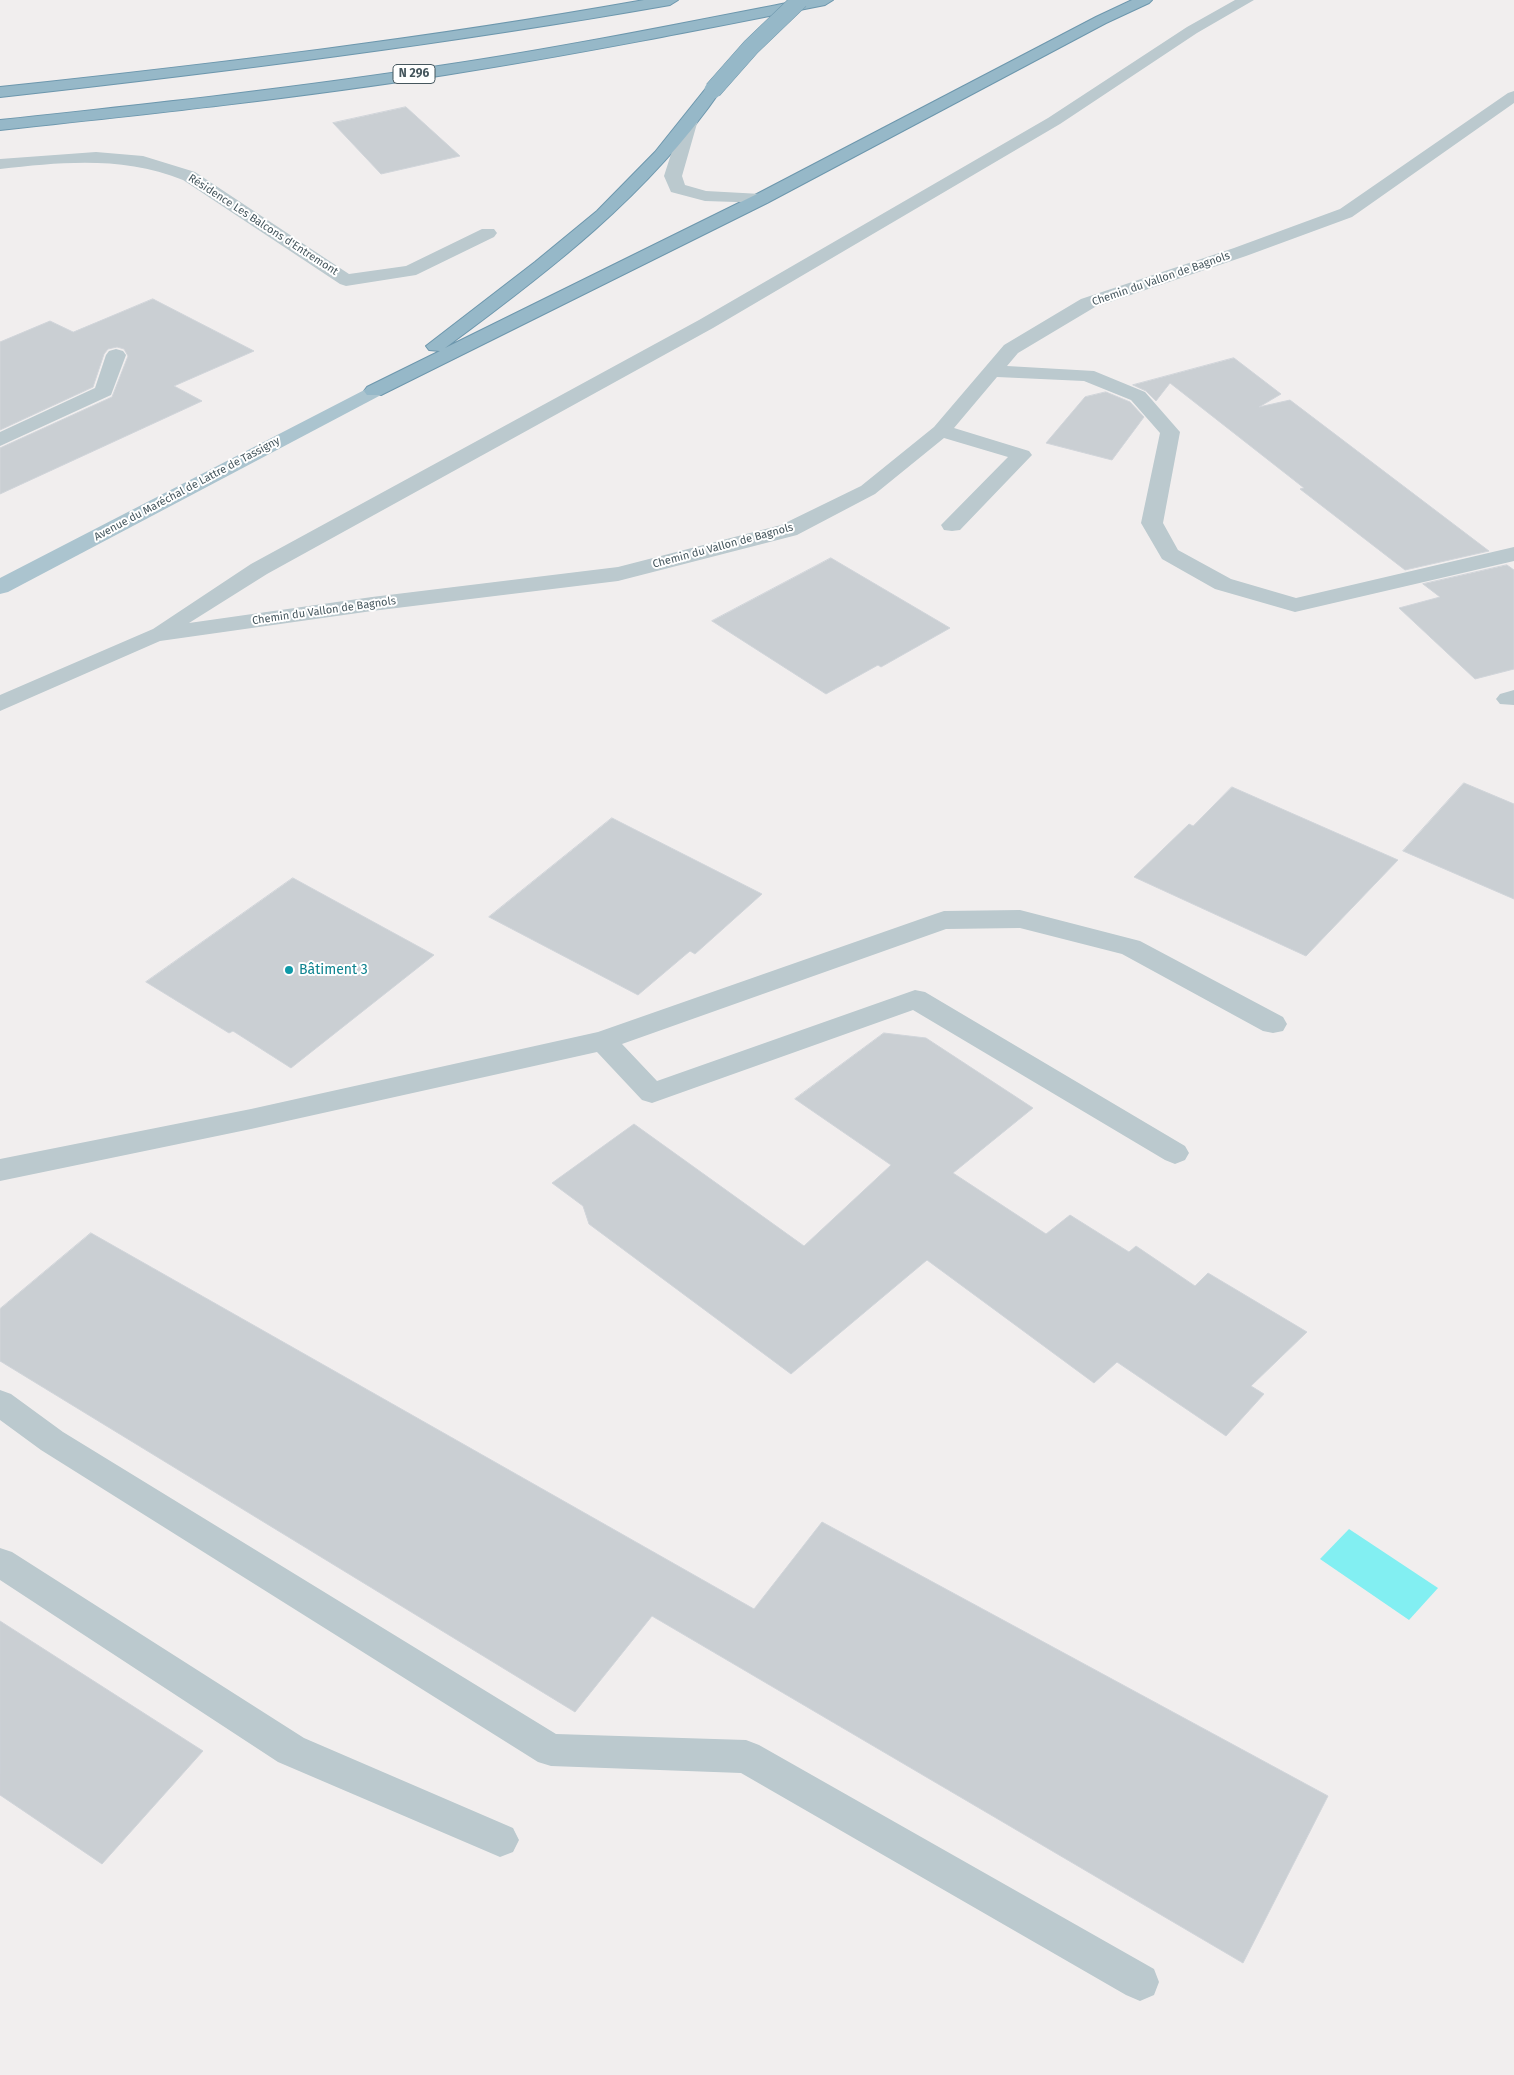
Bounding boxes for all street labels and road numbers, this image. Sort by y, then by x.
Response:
road number: N 296 [393,64,435,84]
street label: Résidence Les Balcons d'Entremont [186,172,340,278]
street label: Chemin du Vallon de Bagnols [1090,249,1232,309]
street label: Avenue du Maréchal de Lattre de Tassigny [92,434,282,544]
street label: Chemin du Vallon de Bagnols [651,521,795,571]
street label: Chemin du Vallon de Bagnols [251,594,397,628]

